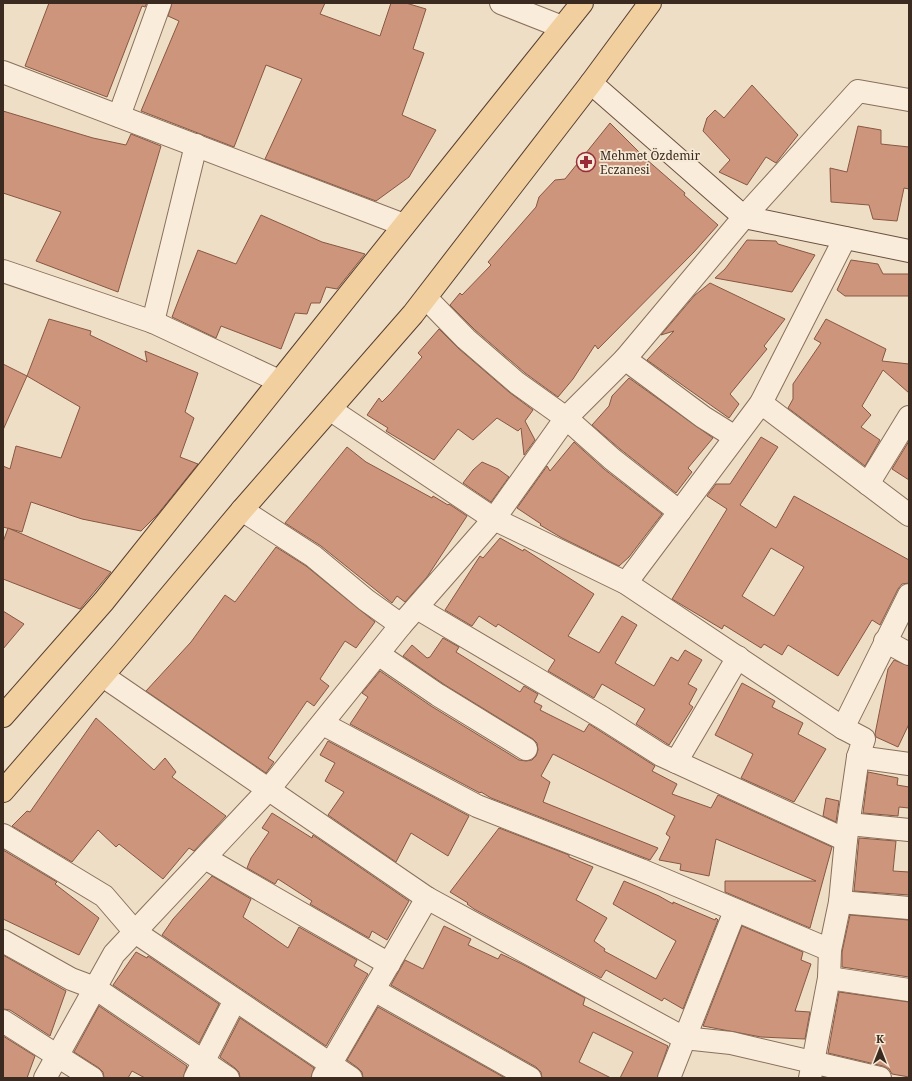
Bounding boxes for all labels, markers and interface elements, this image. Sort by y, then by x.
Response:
place label: Mehmet Özdemir Eczanesi [600,147,700,178]
pharmacy icon: Mehmet Özdemir Eczanesi [575,151,597,173]
north arrow [860,1029,900,1069]
text: K [876,1031,885,1046]

